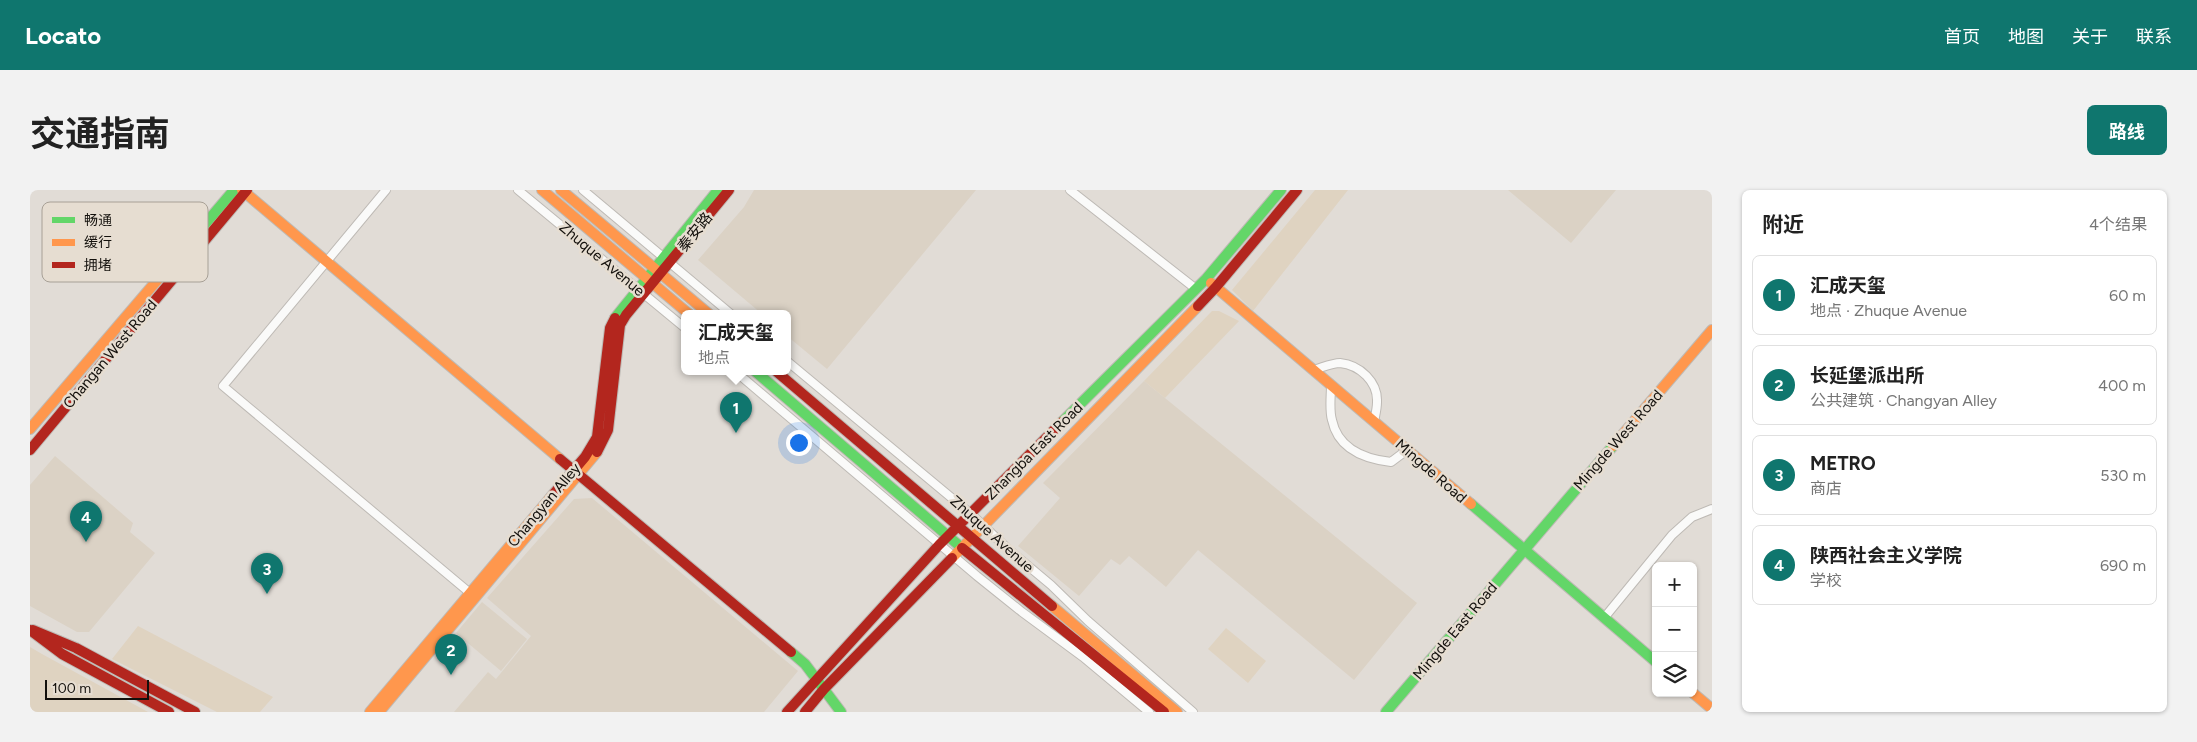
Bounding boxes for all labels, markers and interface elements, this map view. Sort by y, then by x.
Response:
text: Locato [25,21,101,50]
text: 首页 [1944,26,1980,48]
text: 地图 [2008,26,2044,48]
text: 关于 [2072,26,2108,48]
text: 联系 [2136,26,2172,48]
button: 路线 [2087,105,2167,155]
text: 交通指南 [30,113,170,155]
legend [42,202,208,282]
street label: 秦安路 [674,209,716,255]
text: 畅通 [84,212,112,229]
text: 附近 [1762,212,1804,237]
text: 4个结果 [2089,215,2147,234]
street label: Zhuque Avenue [556,218,648,300]
text: 缓行 [84,234,112,251]
text: 拥堵 [84,257,112,274]
text: 汇成天玺 [1810,274,1886,297]
text: 1 [1776,286,1782,305]
text: 60 m [2109,286,2146,305]
street label: Changan West Road [59,296,161,412]
text: 地点 · Zhuque Avenue [1810,301,1967,320]
popup [681,310,791,375]
text: 汇成天玺 [698,321,774,344]
text: 地点 [698,348,730,367]
text: 长延堡派出所 [1810,364,1924,387]
text: 2 [1774,376,1784,395]
text: 400 m [2098,376,2146,395]
street label: Mingde West Road [1570,386,1666,494]
text: 公共建筑 · Changyan Alley [1810,391,1997,410]
pin: 1 [720,392,752,433]
street label: Zhangba East Road [982,399,1086,503]
your location [786,430,812,456]
street label: Mingde Road [1392,435,1470,507]
text: METRO [1810,452,1876,475]
street label: Changyan Alley [504,459,584,551]
text: 3 [1775,466,1783,485]
text: 530 m [2100,466,2146,485]
text: 商店 [1810,479,1842,498]
street label: Zhuque Avenue [947,492,1037,576]
pin: 4 [70,501,102,542]
text: 陕西社会主义学院 [1810,544,1962,567]
pin: 3 [251,553,283,594]
text: 4 [1774,556,1784,575]
text: 690 m [2100,556,2146,575]
map controls [1652,562,1697,697]
button: + [1652,562,1697,607]
text: 学校 [1810,571,1842,590]
street label: Mingde East Road [1409,579,1501,683]
button: − [1652,607,1697,652]
pin: 2 [435,634,467,675]
button: layers [1652,652,1697,697]
scale bar [45,677,149,700]
text: 100 m [52,680,91,697]

